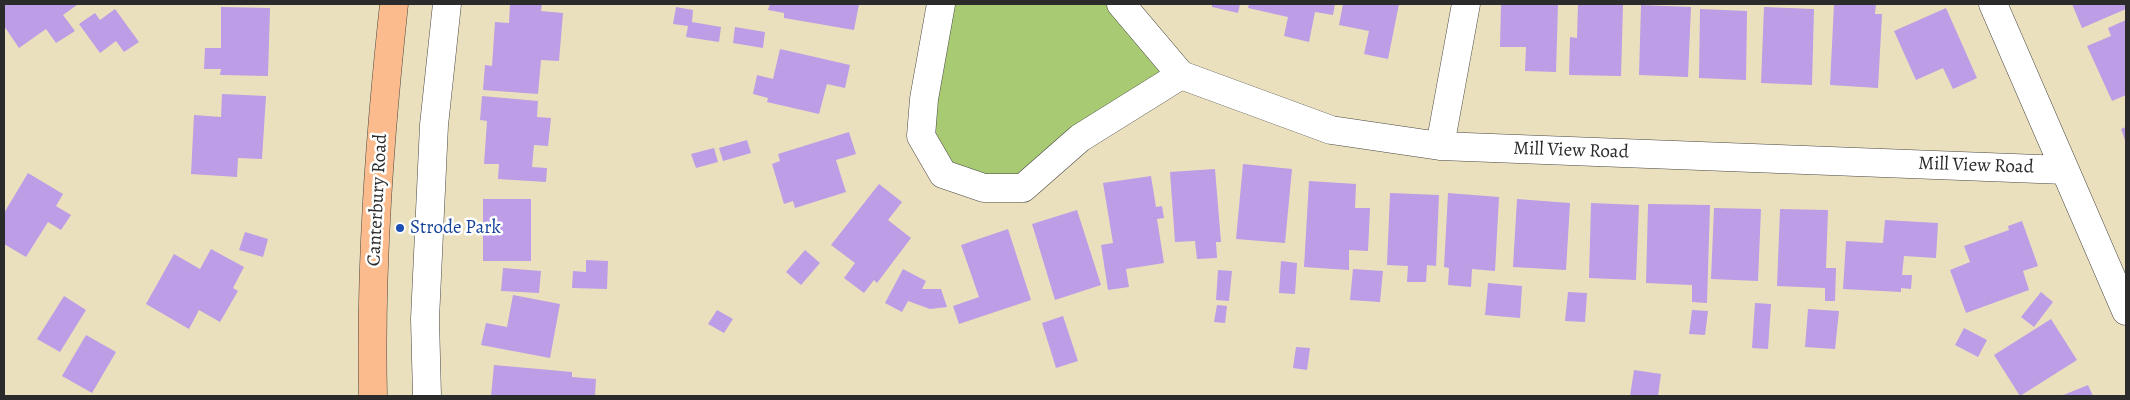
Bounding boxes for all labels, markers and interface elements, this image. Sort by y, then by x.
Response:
street label: Canterbury Road [363,133,393,267]
street label: Mill View Road [1513,138,1629,164]
street label: Mill View Road [1918,153,2034,179]
place label: Strode Park [410,217,501,239]
marker: Strode Park [394,222,406,234]

